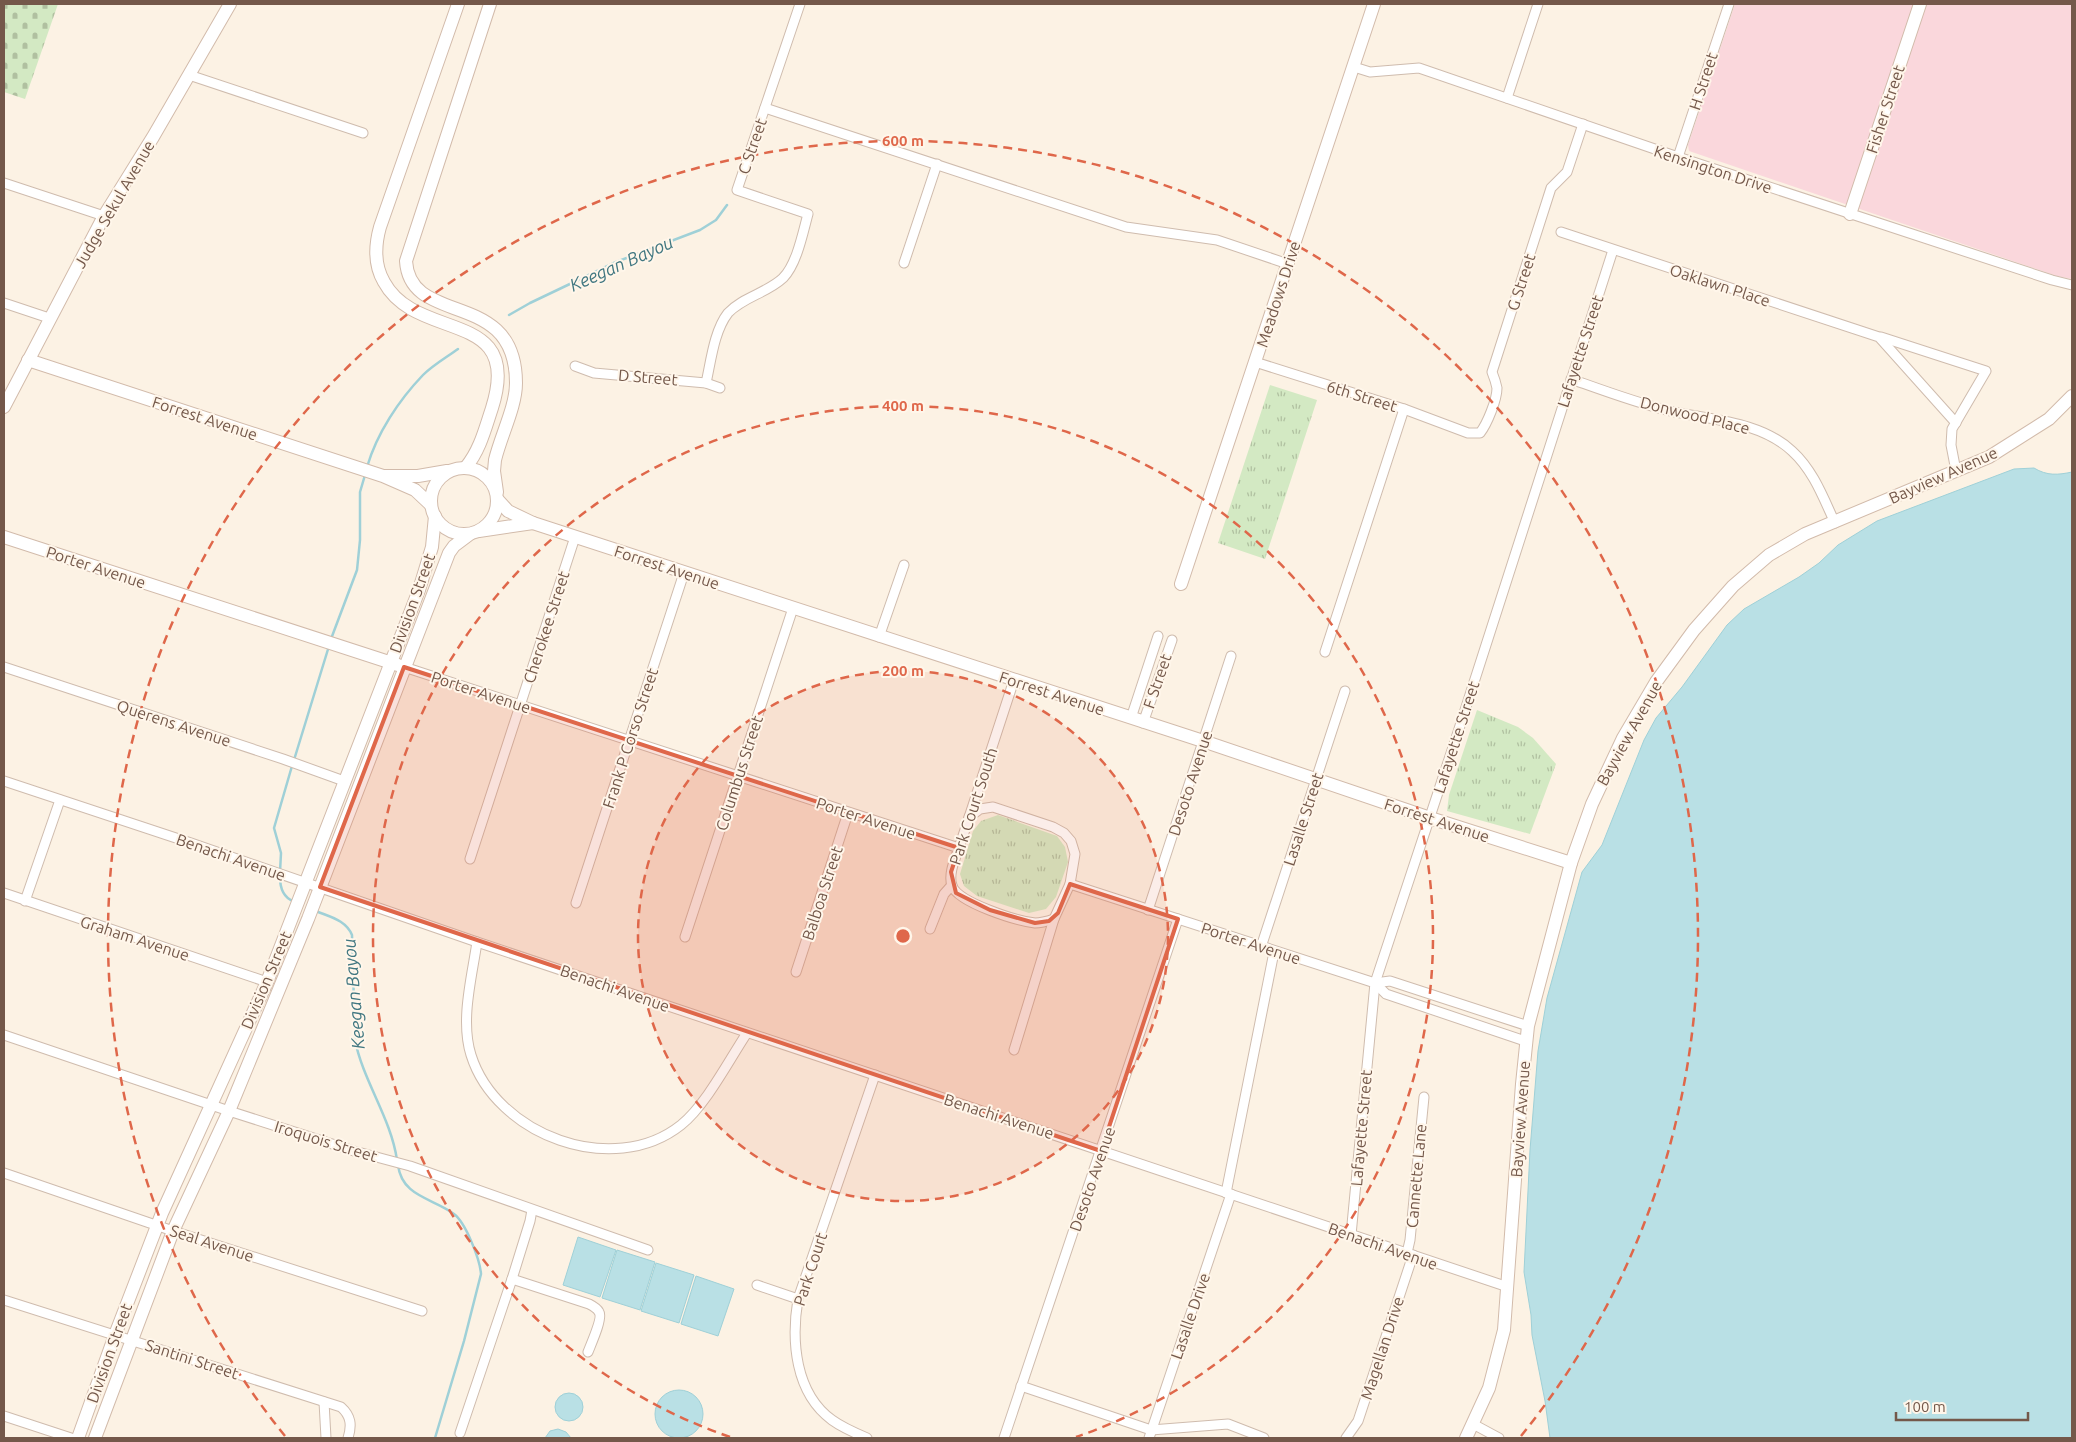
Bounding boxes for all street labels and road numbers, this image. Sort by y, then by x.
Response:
street label: H Street [1685,49,1721,112]
street label: Fisher Street [1862,62,1908,155]
street label: C Street [734,115,770,176]
street label: Judge Sekul Avenue [70,137,158,271]
street label: Kensington Drive [1652,141,1774,197]
street label: Meadows Drive [1252,239,1304,349]
street label: G Street [1503,251,1539,313]
street label: Oaklawn Place [1667,260,1773,310]
street label: Lafayette Street [1553,292,1607,409]
street label: D Street [618,365,679,389]
street label: 6th Street [1325,377,1400,415]
street label: Forrest Avenue [150,393,260,443]
street label: Donwood Place [1638,393,1752,437]
street label: Bayview Avenue [1886,443,2000,507]
street label: Porter Avenue [44,542,148,592]
street label: Forrest Avenue [612,542,722,592]
street label: Division Street [386,550,439,655]
street label: Cherokee Street [519,568,573,685]
street label: F Street [1139,651,1175,711]
street label: Frank P Corso Street [599,665,661,810]
street label: Porter Avenue [429,667,533,717]
street label: Forrest Avenue [997,668,1107,718]
street label: Lafayette Street [1429,678,1483,795]
street label: Bayview Avenue [1593,678,1665,788]
street label: Querens Avenue [115,696,233,750]
street label: Columbus Street [712,712,766,833]
street label: Desoto Avenue [1165,728,1215,838]
street label: Park Court South [946,745,1000,867]
street label: Lasalle Street [1279,769,1327,868]
street label: Porter Avenue [814,793,918,843]
street label: Forrest Avenue [1382,795,1492,845]
street label: Benachi Avenue [174,830,288,884]
street label: Balboa Street [798,843,846,942]
street label: Graham Avenue [78,912,192,964]
street label: Porter Avenue [1199,918,1303,968]
street label: Division Street [237,928,295,1032]
street label: Benachi Avenue [558,961,672,1015]
street label: Bayview Avenue [1507,1060,1533,1178]
street label: Lafayette Street [1347,1068,1375,1187]
street label: Benachi Avenue [942,1090,1056,1142]
street label: Iroquois Street [272,1117,380,1165]
street label: Cannette Lane [1402,1123,1430,1229]
street label: Desoto Avenue [1066,1124,1118,1234]
street label: Benachi Avenue [1326,1219,1440,1273]
street label: Seal Avenue [168,1221,256,1265]
street label: Park Court [790,1229,831,1308]
street label: Lasalle Drive [1167,1270,1213,1362]
street label: Magellan Drive [1357,1294,1407,1402]
street label: Division Street [83,1300,136,1405]
street label: Santini Street [143,1335,242,1383]

